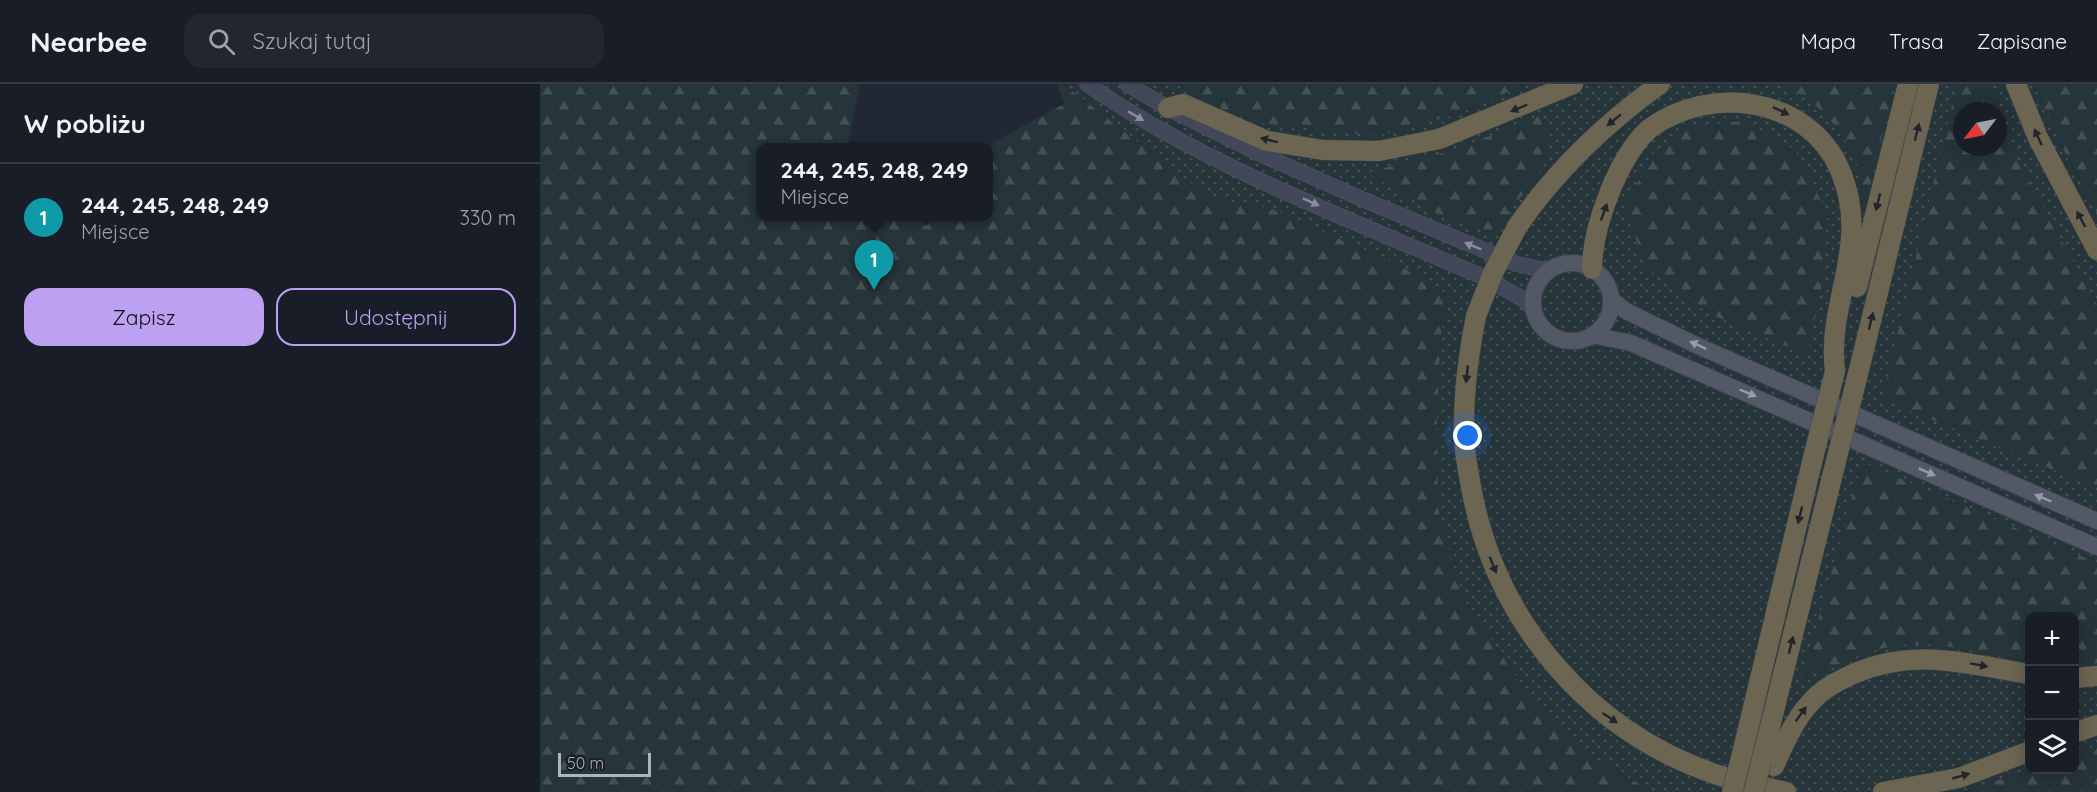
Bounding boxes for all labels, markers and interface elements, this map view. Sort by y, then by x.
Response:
search box [184,14,604,68]
text: Nearbee [30,24,148,59]
icon: search [205,25,238,58]
text: Szukaj tutaj [253,27,372,55]
text: Mapa [1801,28,1856,54]
text: Trasa [1889,28,1944,54]
text: Zapisane [1977,28,2067,54]
north arrow [1953,102,2007,156]
one-way arrow [1510,103,1528,113]
one-way arrow [1773,106,1790,115]
text: W pobliżu [24,107,146,140]
one-way arrow [1128,111,1145,121]
one-way arrow [1606,113,1621,125]
one-way arrow [1913,123,1923,141]
one-way arrow [2033,128,2043,146]
one-way arrow [1260,135,1279,145]
popup [756,143,993,221]
text: 244, 245, 248, 249 [780,156,969,184]
text: Miejsce [780,184,849,209]
text: 244, 245, 248, 249 [81,191,269,219]
one-way arrow [1873,193,1883,211]
one-way arrow [1303,197,1320,206]
one-way arrow [1600,203,1610,221]
text: 1 [40,205,47,230]
text: 330 m [459,205,516,230]
one-way arrow [2076,211,2086,228]
text: Miejsce [81,219,150,244]
pin: 1 [854,240,894,290]
one-way arrow [1464,241,1482,251]
button: Zapisz [24,288,264,346]
button: Udostępnij [276,288,516,346]
one-way arrow [1866,312,1876,330]
one-way arrow [1689,341,1706,350]
one-way arrow [1462,364,1472,383]
one-way arrow [1740,389,1757,398]
your location [1453,421,1482,450]
one-way arrow [1918,467,1936,477]
one-way arrow [2034,493,2052,502]
one-way arrow [1794,505,1804,524]
one-way arrow [1489,556,1498,574]
map controls [2025,612,2079,774]
button: + [2025,612,2079,666]
one-way arrow [1786,635,1796,654]
one-way arrow [1969,661,1988,670]
button: − [2025,666,2079,720]
one-way arrow [1795,707,1807,722]
one-way arrow [1601,712,1617,724]
button: layers [2025,720,2079,774]
scale bar [558,750,651,778]
text: 50 m [567,753,604,773]
one-way arrow [1952,771,1970,780]

